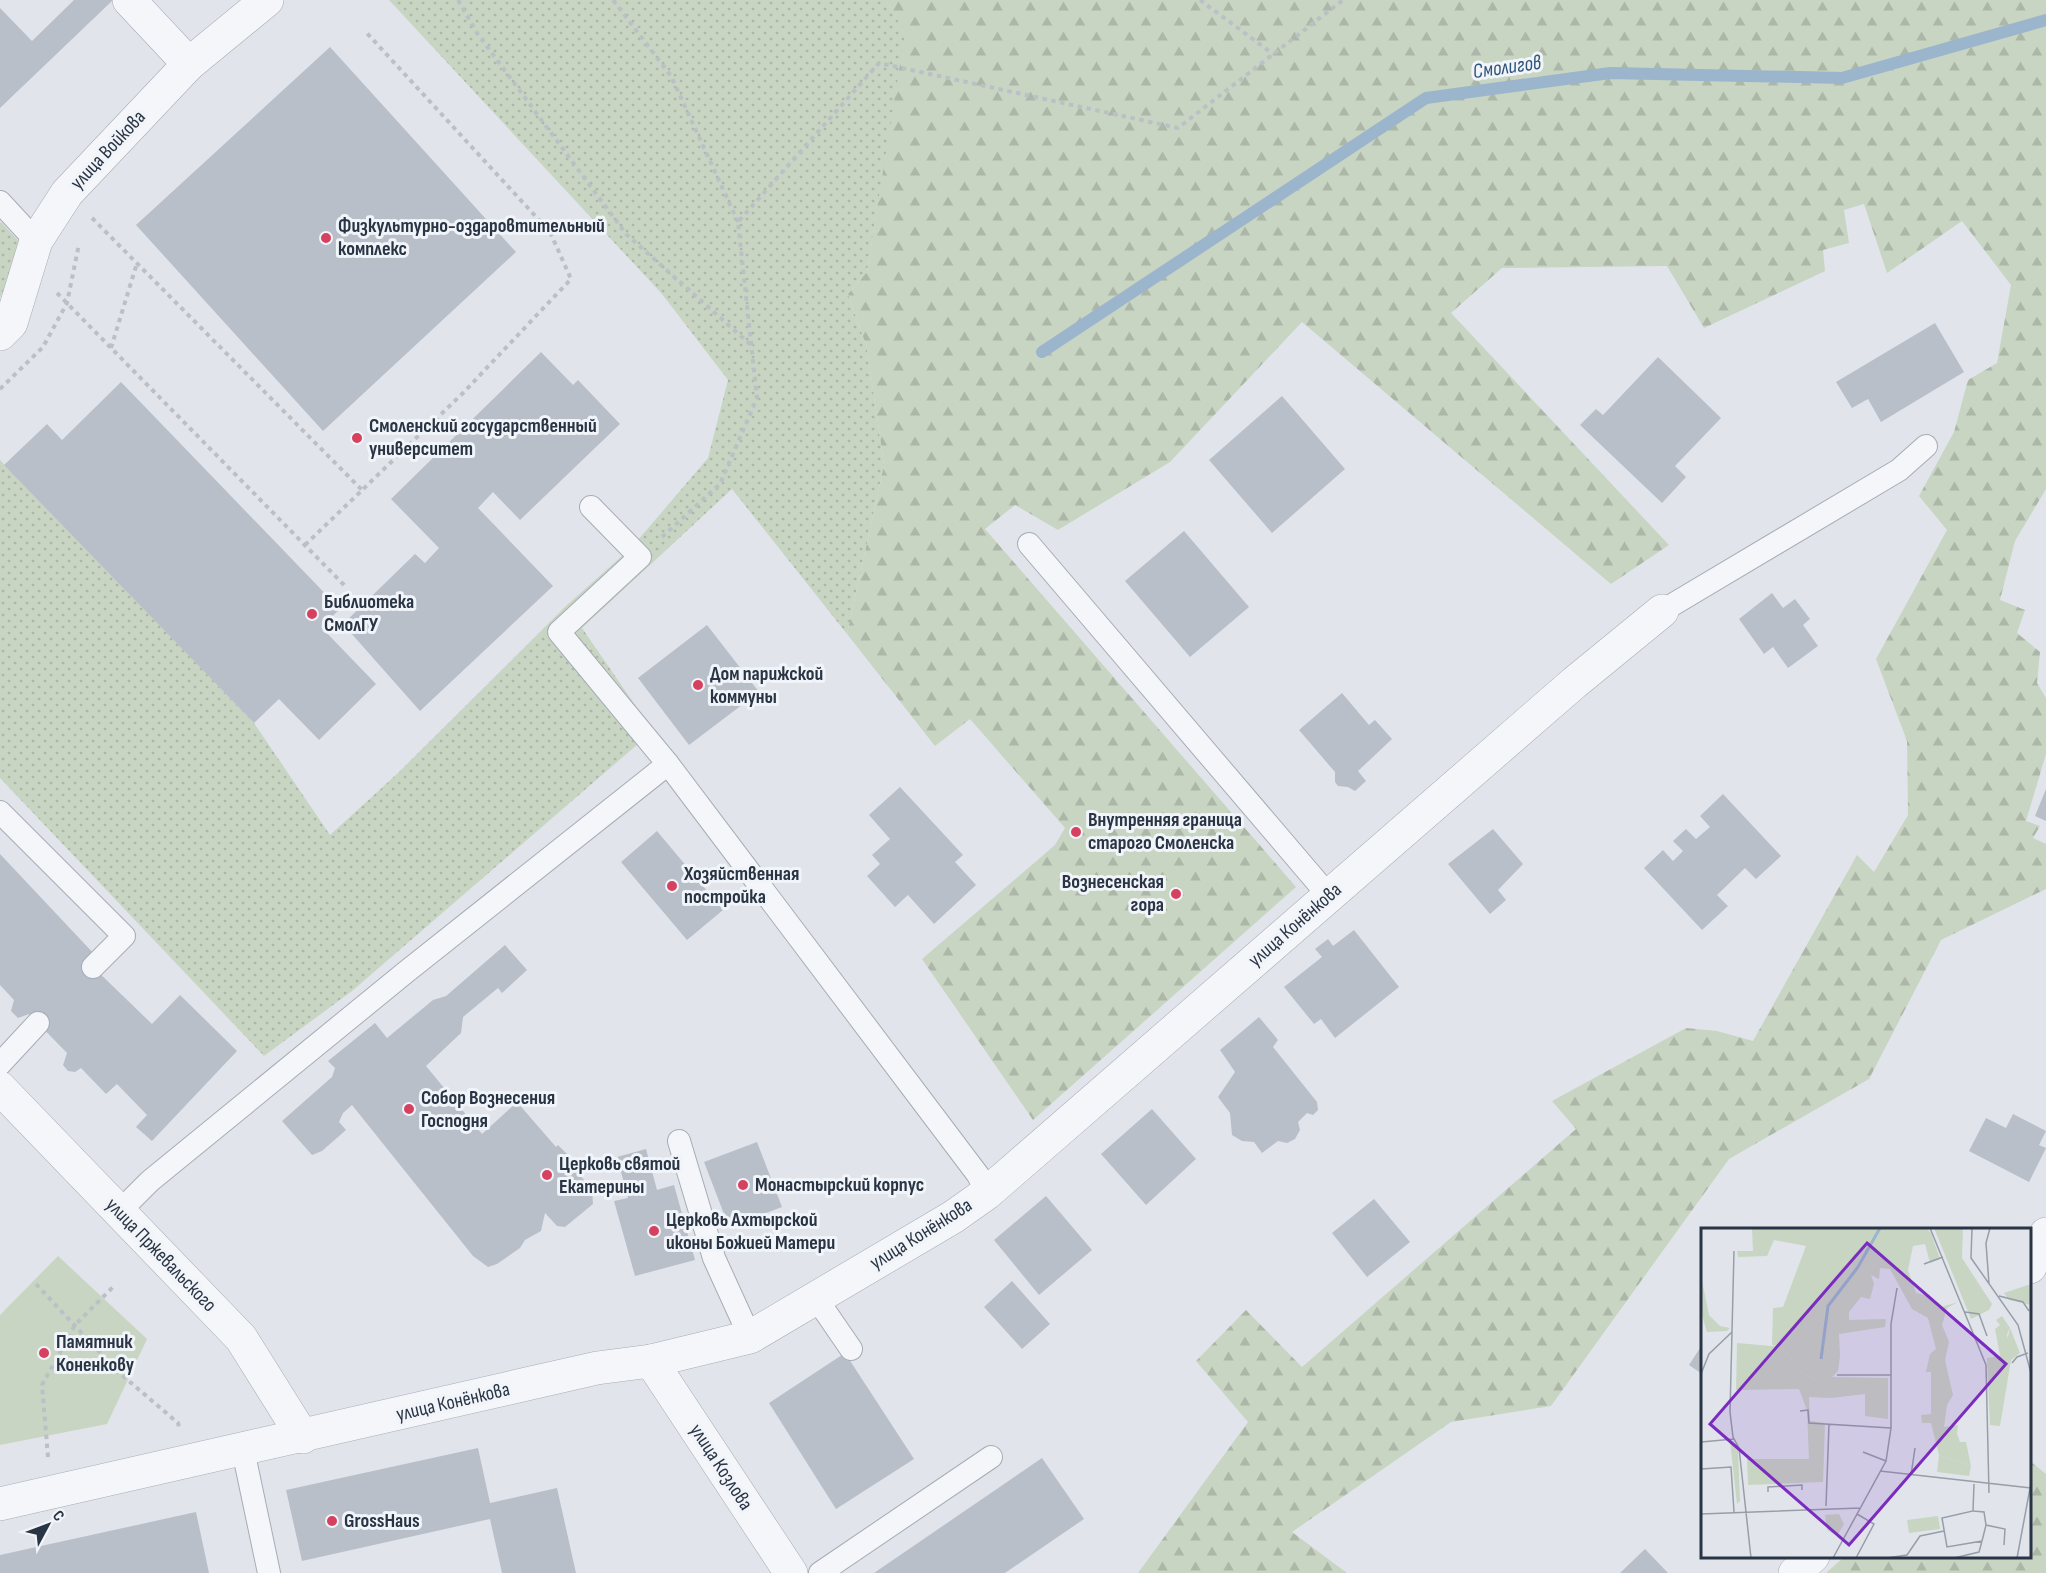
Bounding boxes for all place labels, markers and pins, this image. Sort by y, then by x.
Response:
place label: Физкультурно-оздаровтительный комплекс [338,214,605,261]
marker: Физкультурно-оздаровтительный комплекс [319,231,333,245]
place label: Смоленский государственный университет [369,414,597,461]
marker: Смоленский государственный университет [350,431,364,445]
place label: Библиотека СмолГУ [324,590,414,637]
marker: Библиотека СмолГУ [305,607,319,621]
place label: Дом парижской коммуны [710,662,823,709]
marker: Дом парижской коммуны [691,678,705,692]
place label: Внутренняя граница старого Смоленска [1088,808,1242,855]
marker: Внутренняя граница старого Смоленска [1069,825,1083,839]
place label: Хозяйственная постройка [683,862,799,909]
place label: Вознесенская гора [1062,870,1164,917]
marker: Хозяйственная постройка [665,879,679,893]
marker: Вознесенская гора [1169,887,1183,901]
place label: Собор Вознесения Господня [421,1086,555,1133]
marker: Собор Вознесения Господня [402,1102,416,1116]
place label: Церковь святой Екатерины [559,1152,680,1199]
marker: Церковь святой Екатерины [540,1168,554,1182]
place label: Монастырский корпус [755,1173,924,1197]
marker: Монастырский корпус [736,1178,750,1192]
place label: Церковь Ахтырской иконы Божией Матери [666,1208,835,1255]
marker: Церковь Ахтырской иконы Божией Матери [647,1224,661,1238]
place label: Памятник Коненкову [56,1330,135,1377]
marker: Памятник Коненкову [37,1346,51,1360]
place label: GrossHaus [344,1509,420,1533]
marker: GrossHaus [325,1514,339,1528]

